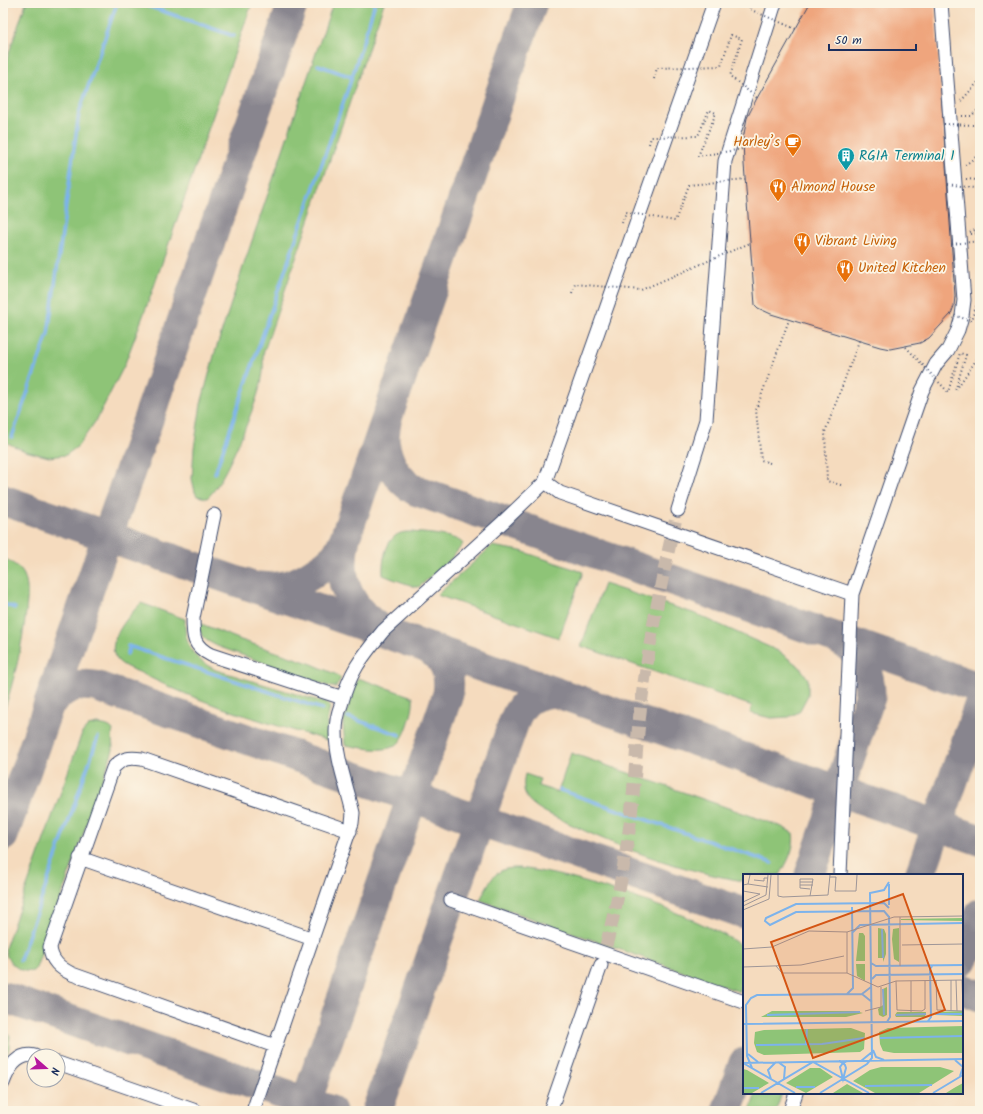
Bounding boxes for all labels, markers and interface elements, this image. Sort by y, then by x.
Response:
scale bar [829,26,916,52]
text: 50 m [835,31,862,50]
place label: Harley’s [733,131,780,153]
cafe icon: Harley’s [783,132,803,157]
place label: RGIA Terminal 1 [859,145,955,167]
building icon: RGIA Terminal 1 [836,146,856,171]
place label: Almond House [791,176,876,198]
restaurant icon: Almond House [768,177,788,202]
place label: Vibrant Living [815,230,897,252]
restaurant icon: Vibrant Living [792,231,812,256]
place label: United Kitchen [858,257,946,279]
restaurant icon: United Kitchen [835,258,855,283]
inset map [743,874,963,1094]
north arrow [26,1048,66,1088]
text: N [45,1065,64,1077]

